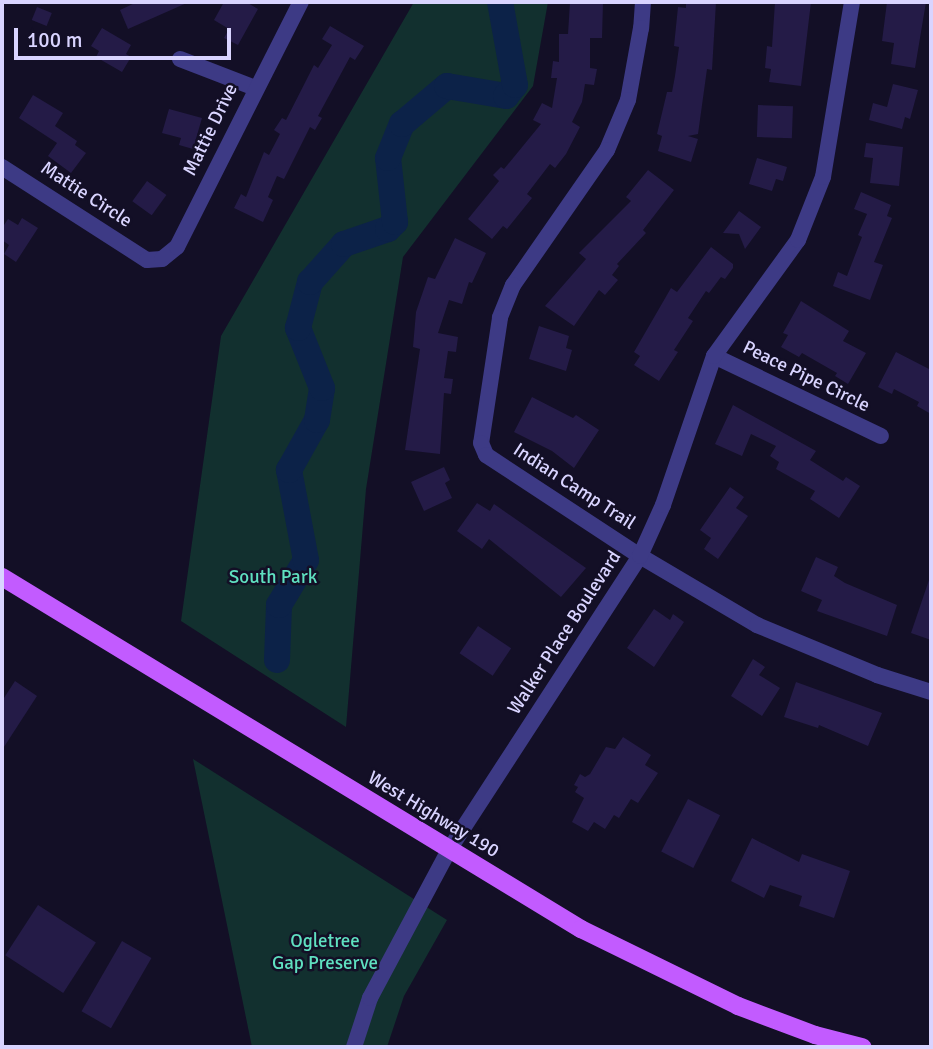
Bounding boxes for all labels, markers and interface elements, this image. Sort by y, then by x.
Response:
scale bar [18,14,234,58]
text: 100 m [27,27,82,53]
street label: Mattie Drive [179,80,243,180]
street label: Mattie Circle [36,157,136,233]
street label: Peace Pipe Circle [739,336,873,418]
street label: Indian Camp Trail [509,439,639,535]
street label: Walker Place Boulevard [504,547,626,719]
park label: South Park [229,567,317,589]
street label: West Highway 190 [363,767,503,863]
park label: Ogletree Gap Preserve [272,931,378,975]

